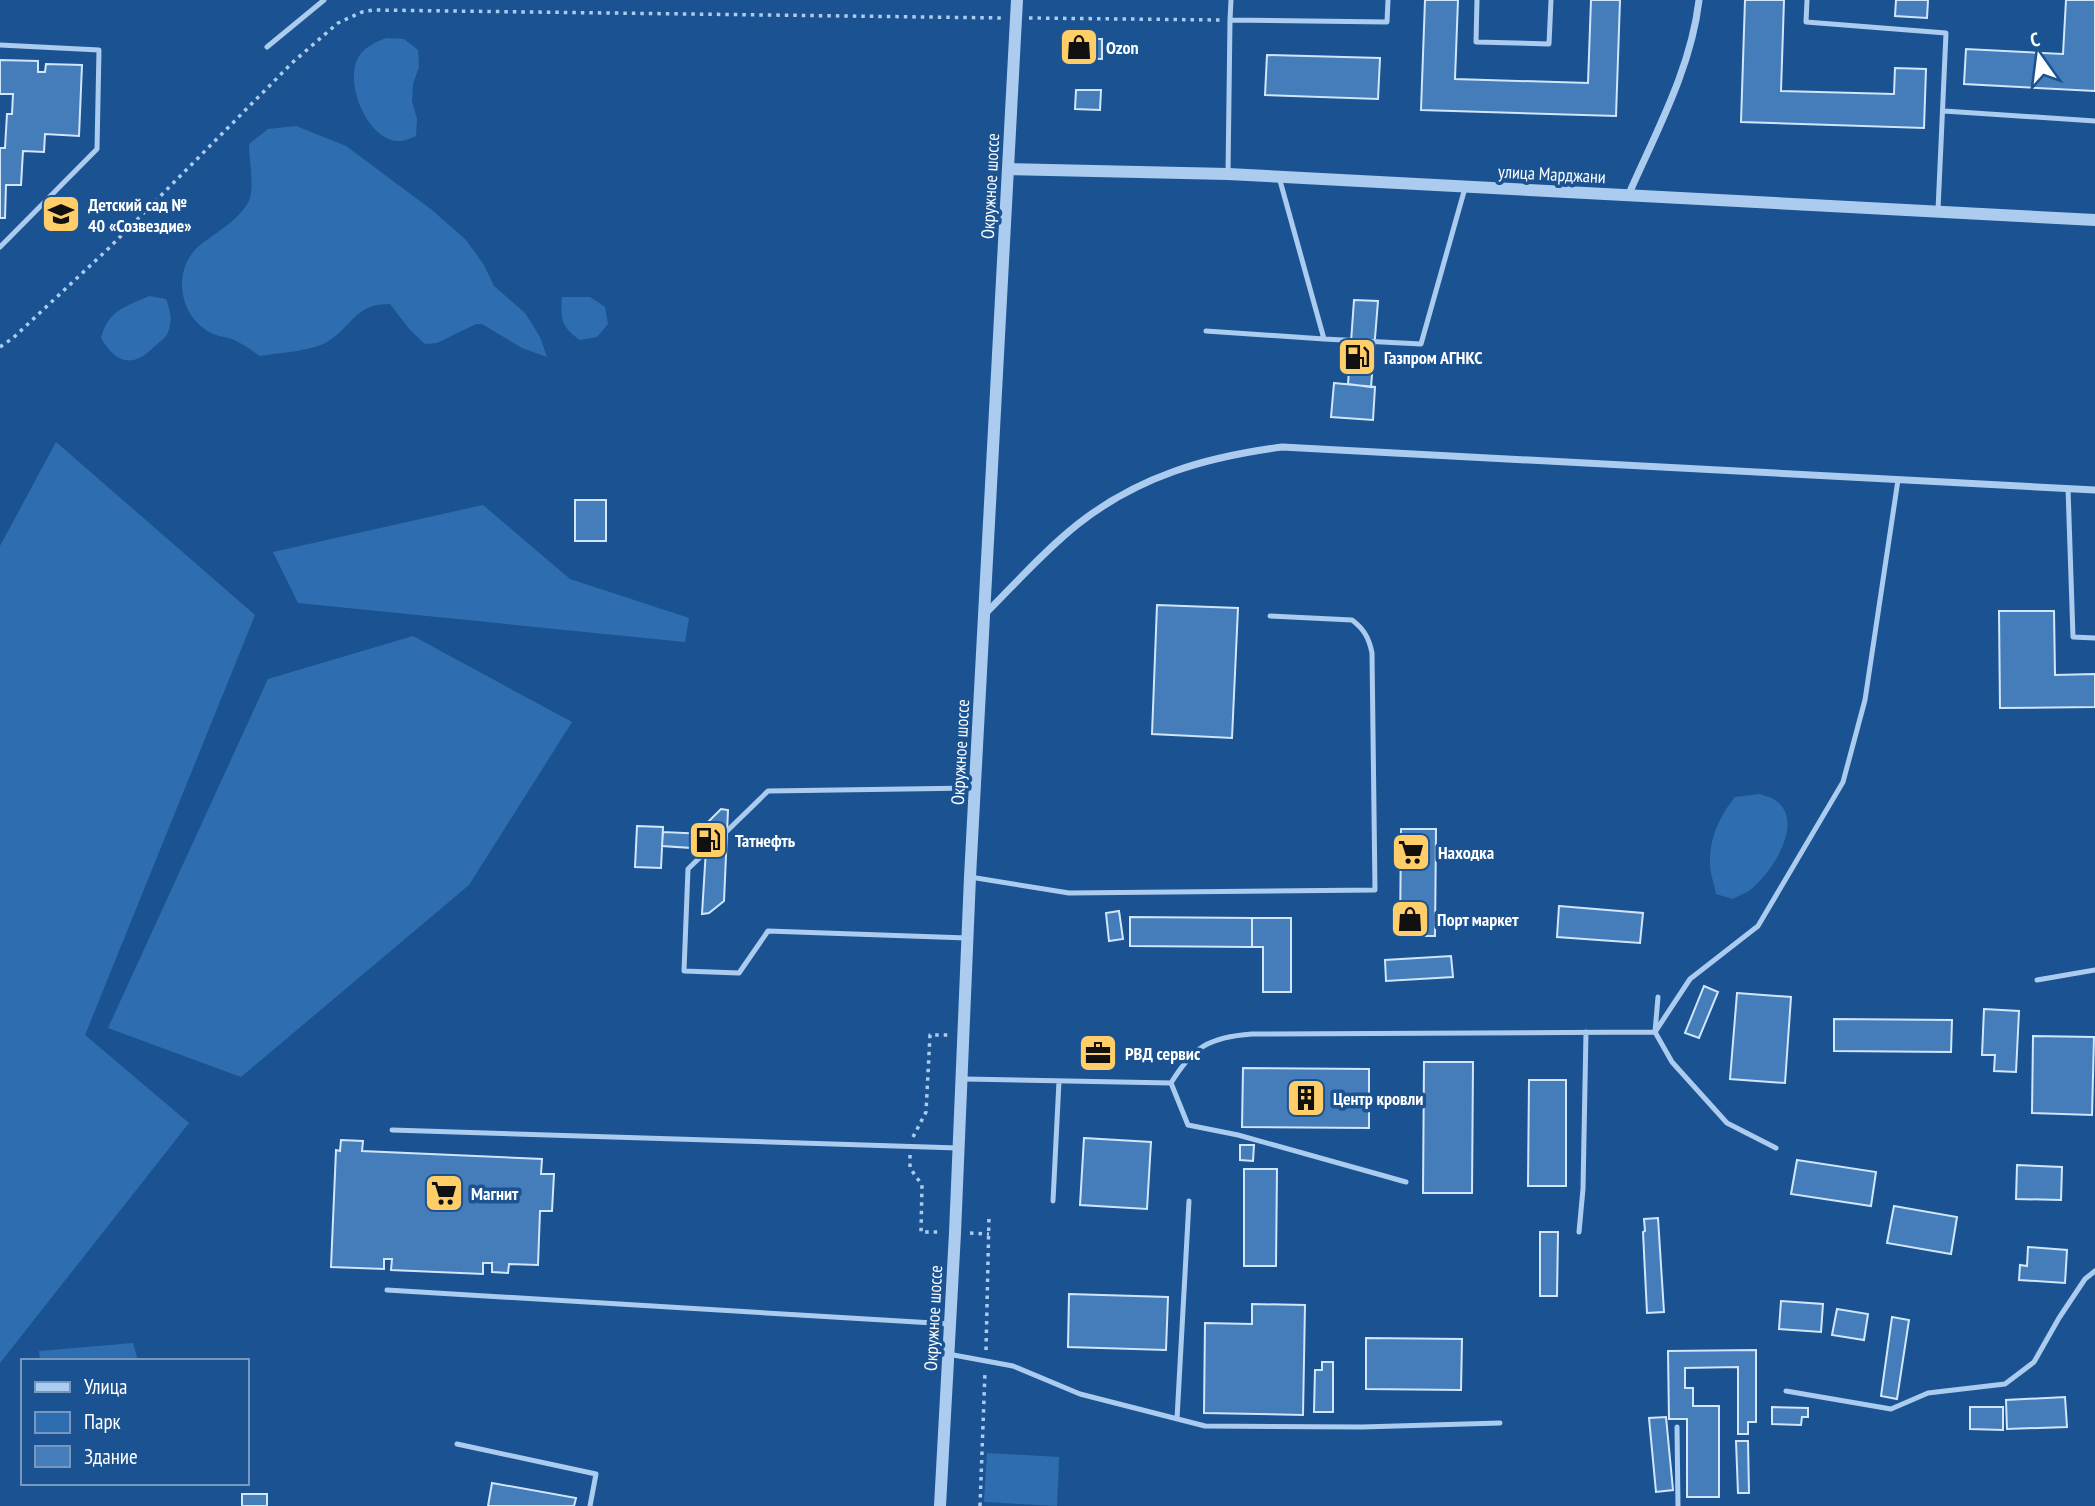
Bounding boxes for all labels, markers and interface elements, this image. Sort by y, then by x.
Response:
north arrow [2004,21,2074,91]
shop icon: Ozon [1058,26,1100,68]
text: С [2028,27,2042,52]
place label: Ozon [1106,36,1139,59]
street label: Окружное шоссе [976,133,1004,239]
street label: улица Марджани [1498,160,1606,188]
school or university icon: Детский сад № 40 «Созвездие» [40,193,82,235]
place label: Детский сад № 40 «Созвездие» [88,193,192,237]
fuel station icon: Газпром АГНКС [1336,336,1378,378]
place label: Газпром АГНКС [1384,346,1483,369]
street label: Окружное шоссе [946,699,974,805]
fuel station icon: Татнефть [687,819,729,861]
place label: Татнефть [735,829,796,852]
supermarket icon: Находка [1390,831,1432,873]
place label: Находка [1438,841,1494,864]
shop icon: Порт маркет [1389,898,1431,940]
place label: Порт маркет [1437,908,1519,931]
office icon: РВД сервис [1077,1032,1119,1074]
place label: РВД сервис [1125,1042,1201,1065]
building icon: Центр кровли [1285,1077,1327,1119]
place label: Центр кровли [1333,1087,1423,1110]
supermarket icon: Магнит [423,1172,465,1214]
place label: Магнит [471,1182,519,1205]
street label: Окружное шоссе [919,1265,947,1371]
legend [21,1359,248,1485]
text: Улица [84,1373,127,1400]
text: Парк [84,1408,121,1435]
text: Здание [84,1443,138,1470]

